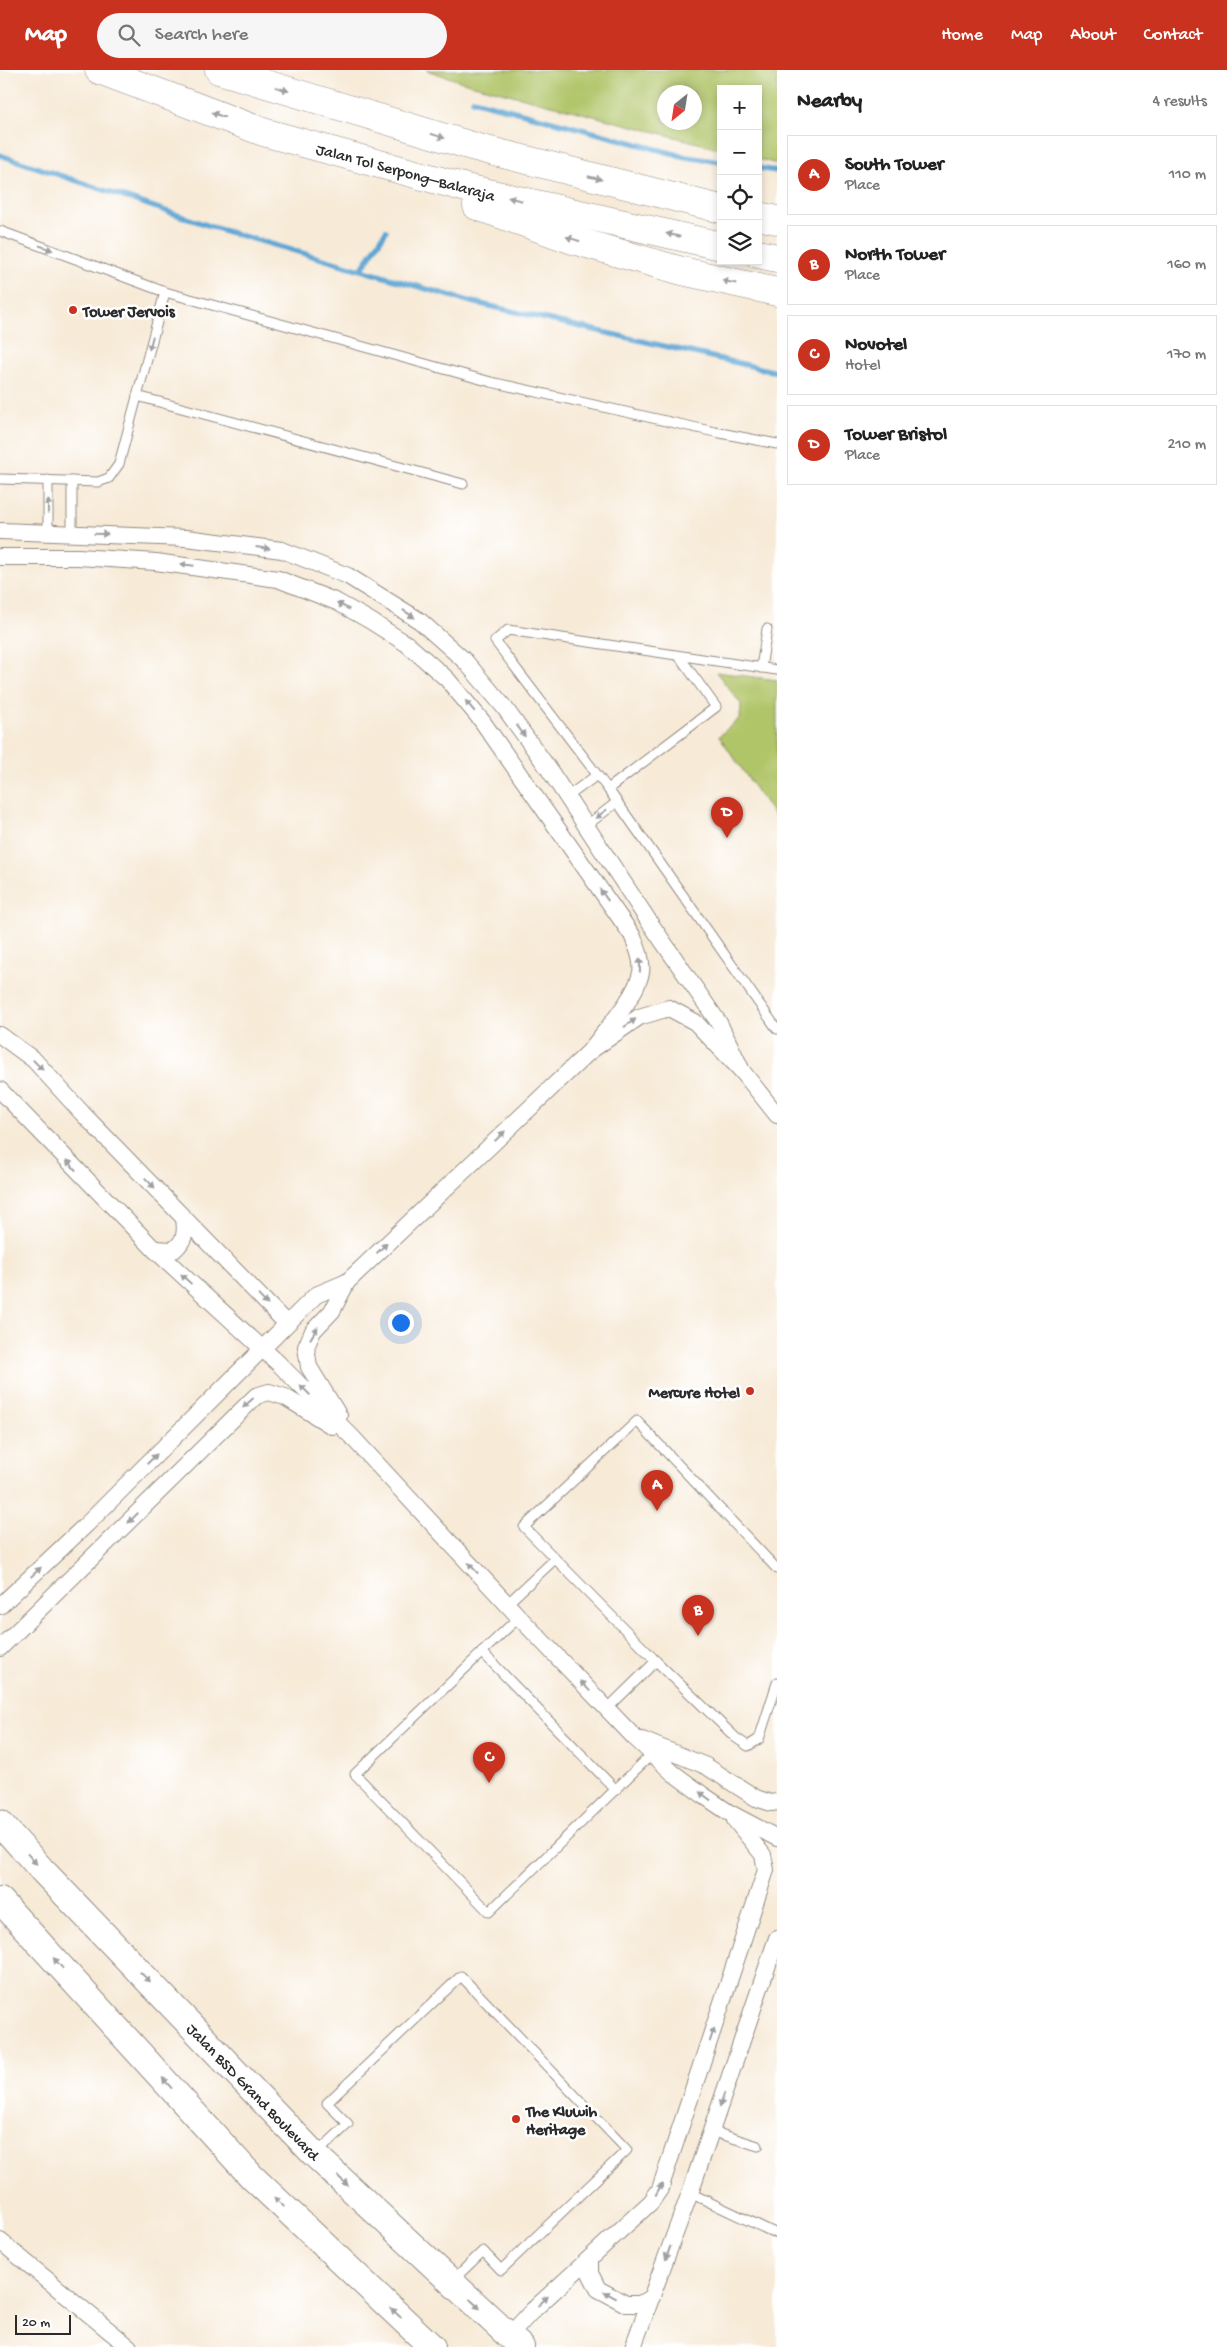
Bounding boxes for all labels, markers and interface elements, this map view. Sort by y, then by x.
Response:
search box [97,13,447,58]
text: Map [25,21,67,50]
icon: search [115,21,143,49]
text: Search here [155,24,248,47]
text: Home [941,25,983,46]
text: Map [1011,25,1042,46]
text: About [1070,25,1116,46]
text: Contact [1144,25,1202,46]
one-way arrow [275,85,290,93]
north arrow [657,85,702,130]
map controls [717,85,762,265]
button: + [717,85,762,130]
text: Nearby [797,90,862,115]
text: 4 results [1152,93,1207,112]
one-way arrow [210,111,225,118]
button: − [717,130,762,175]
one-way arrow [430,132,445,140]
street label: Jalan Tol Serpong–Balaraja [314,141,498,208]
text: South Tower [845,154,943,177]
text: A [809,166,819,185]
text: 110 m [1169,166,1206,185]
one-way arrow [587,174,602,182]
button: locate [717,175,762,220]
text: Place [845,177,880,196]
one-way arrow [507,195,522,203]
button: layers [717,220,762,265]
one-way arrow [666,231,681,239]
one-way arrow [565,235,580,242]
text: North Tower [845,244,945,267]
one-way arrow [38,245,53,252]
text: B [810,256,818,275]
text: 160 m [1167,256,1206,275]
text: Place [845,267,880,286]
one-way arrow [721,277,737,285]
marker: Tower Jervois [67,304,79,316]
place label: Tower Jervois [81,304,176,323]
text: Novotel [845,334,907,357]
one-way arrow [147,336,155,351]
text: C [810,346,818,365]
text: 170 m [1167,346,1206,365]
text: Hotel [845,357,881,376]
text: Tower Bristol [845,424,947,447]
text: D [809,436,819,455]
text: 210 m [1167,436,1206,455]
text: Place [845,447,880,466]
one-way arrow [44,498,52,514]
one-way arrow [93,530,109,538]
one-way arrow [255,544,271,552]
one-way arrow [179,561,195,569]
one-way arrow [336,602,351,610]
one-way arrow [403,609,416,619]
one-way arrow [464,700,475,713]
one-way arrow [516,724,526,738]
pin: D [711,797,743,838]
one-way arrow [594,809,608,819]
one-way arrow [599,889,609,902]
one-way arrow [636,957,644,973]
one-way arrow [623,1018,637,1028]
one-way arrow [32,1059,44,1071]
one-way arrow [494,1130,506,1142]
one-way arrow [65,1159,77,1171]
one-way arrow [144,1177,156,1189]
one-way arrow [376,1242,388,1254]
one-way arrow [181,1273,193,1285]
one-way arrow [257,1294,269,1306]
your location [388,1310,414,1336]
one-way arrow [309,1326,318,1339]
one-way arrow [299,1385,311,1397]
place label: Mercure Hotel [649,1385,740,1404]
marker: Mercure Hotel [744,1385,756,1397]
one-way arrow [243,1397,255,1409]
one-way arrow [146,1453,158,1465]
pin: A [641,1470,673,1511]
one-way arrow [127,1511,139,1523]
one-way arrow [467,1563,479,1575]
one-way arrow [29,1566,41,1578]
pin: B [682,1595,714,1636]
one-way arrow [579,1681,591,1693]
pin: C [473,1742,505,1783]
one-way arrow [698,1791,711,1801]
one-way arrow [27,1853,38,1866]
one-way arrow [52,1958,64,1970]
one-way arrow [138,1971,150,1983]
street label: Jalan BSD Grand Boulevard [181,2021,323,2167]
one-way arrow [709,2028,717,2043]
one-way arrow [161,2078,173,2090]
one-way arrow [718,2093,726,2108]
place label: The Kluwih Heritage [524,2104,598,2141]
marker: The Kluwih Heritage [510,2113,522,2125]
one-way arrow [337,2175,349,2187]
one-way arrow [655,2181,663,2196]
one-way arrow [273,2196,285,2208]
one-way arrow [664,2246,672,2261]
one-way arrow [602,2291,617,2299]
one-way arrow [536,2296,549,2307]
one-way arrow [468,2298,480,2310]
one-way arrow [391,2307,403,2319]
scale bar [15,2312,71,2335]
text: 20 m [22,2315,50,2332]

